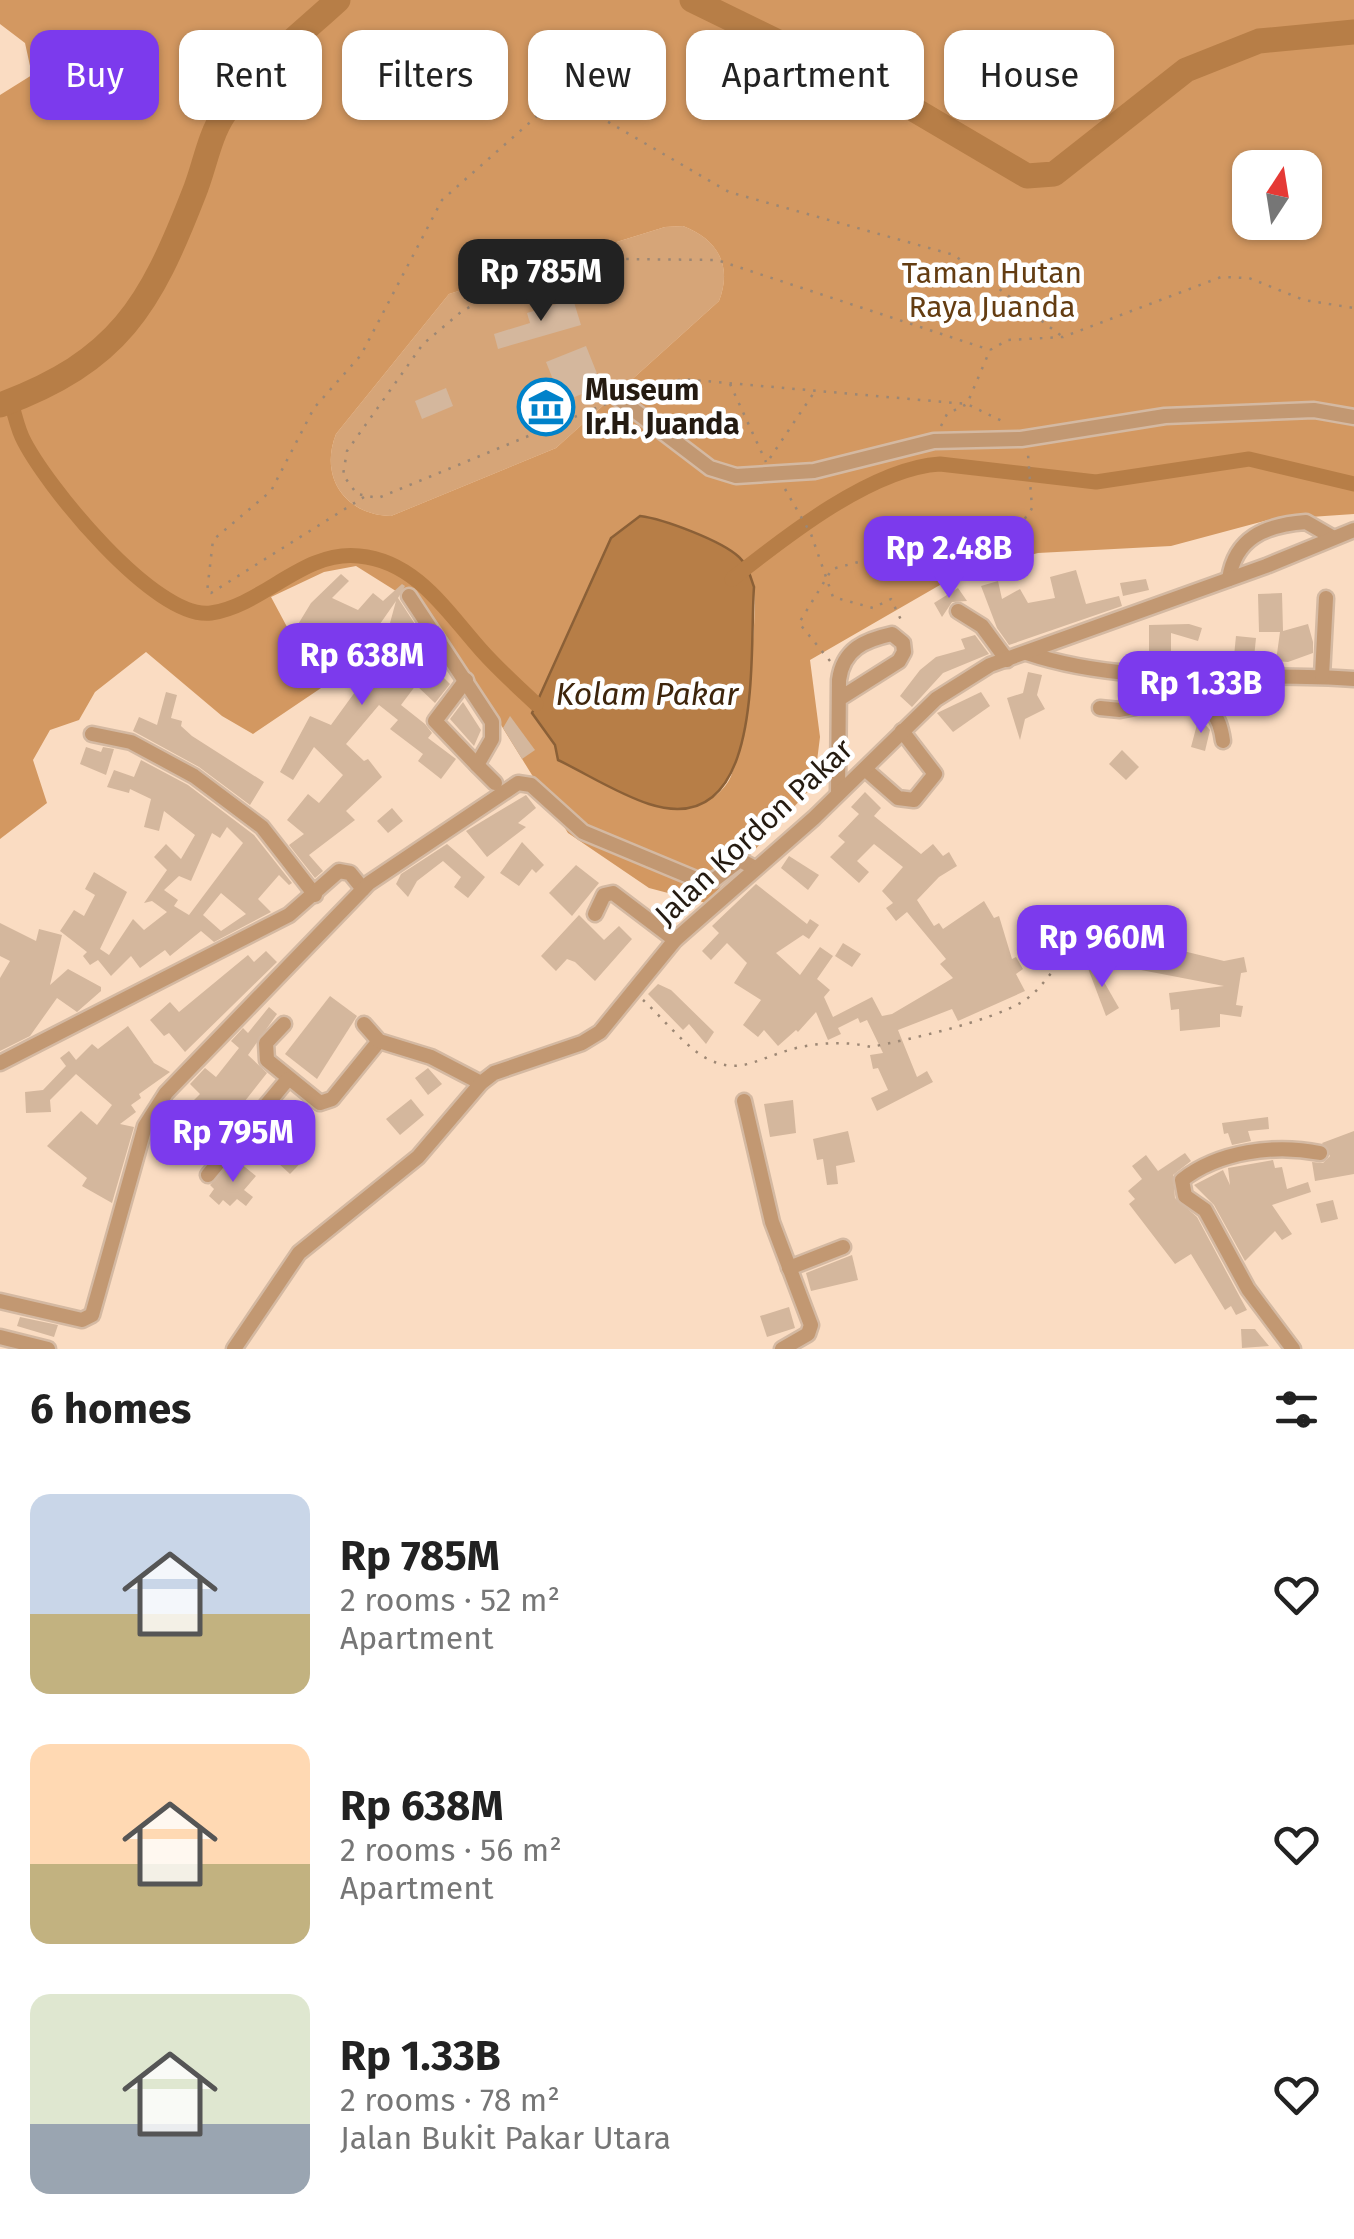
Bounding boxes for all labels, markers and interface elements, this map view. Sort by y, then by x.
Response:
chip: Buy [30,30,159,120]
chip: Rent [179,30,322,120]
chip: Filters [342,30,508,120]
chip: New [528,30,666,120]
chip: Apartment [686,30,924,120]
chip: House [944,30,1114,120]
north arrow [1232,150,1322,240]
map controls [1232,150,1322,240]
pin: Rp 785M [449,239,633,324]
text: Rp 785M [480,252,602,290]
park label: Taman Hutan Raya Juanda [902,255,1082,325]
place label: Museum Ir.H. Juanda [585,372,740,442]
museum icon: Museum Ir.H. Juanda [516,377,576,437]
pin: Rp 2.48B [846,516,1052,601]
text: Rp 2.48B [886,529,1012,567]
pin: Rp 638M [270,623,454,708]
text: Rp 638M [300,636,424,674]
pin: Rp 1.33B [1098,651,1304,736]
text: Rp 1.33B [1140,664,1262,702]
water label: Kolam Pakar [556,675,740,713]
street label: Jalan Kordon Pakar [648,731,861,933]
pin: Rp 960M [1010,905,1194,990]
text: Rp 960M [1039,918,1165,956]
pin: Rp 795M [141,1100,325,1185]
text: Rp 795M [172,1113,294,1151]
icon: filters [1269,1382,1324,1437]
text: 6 homes [30,1384,191,1434]
text: Rp 785M [340,1531,500,1581]
icon: home [110,1534,230,1654]
icon: heart [1269,1567,1324,1622]
text: 2 rooms · 52 m² [340,1581,560,1619]
text: Apartment [340,1619,494,1657]
text: Rp 638M [340,1781,503,1831]
icon: home [110,1784,230,1904]
icon: heart [1269,1817,1324,1872]
text: 2 rooms · 56 m² [340,1831,562,1869]
text: Apartment [340,1869,494,1907]
text: Rp 1.33B [340,2031,501,2081]
icon: home [110,2034,230,2154]
icon: heart [1269,2067,1324,2122]
text: 2 rooms · 78 m² [340,2081,560,2119]
text: Jalan Bukit Pakar Utara [340,2119,671,2157]

